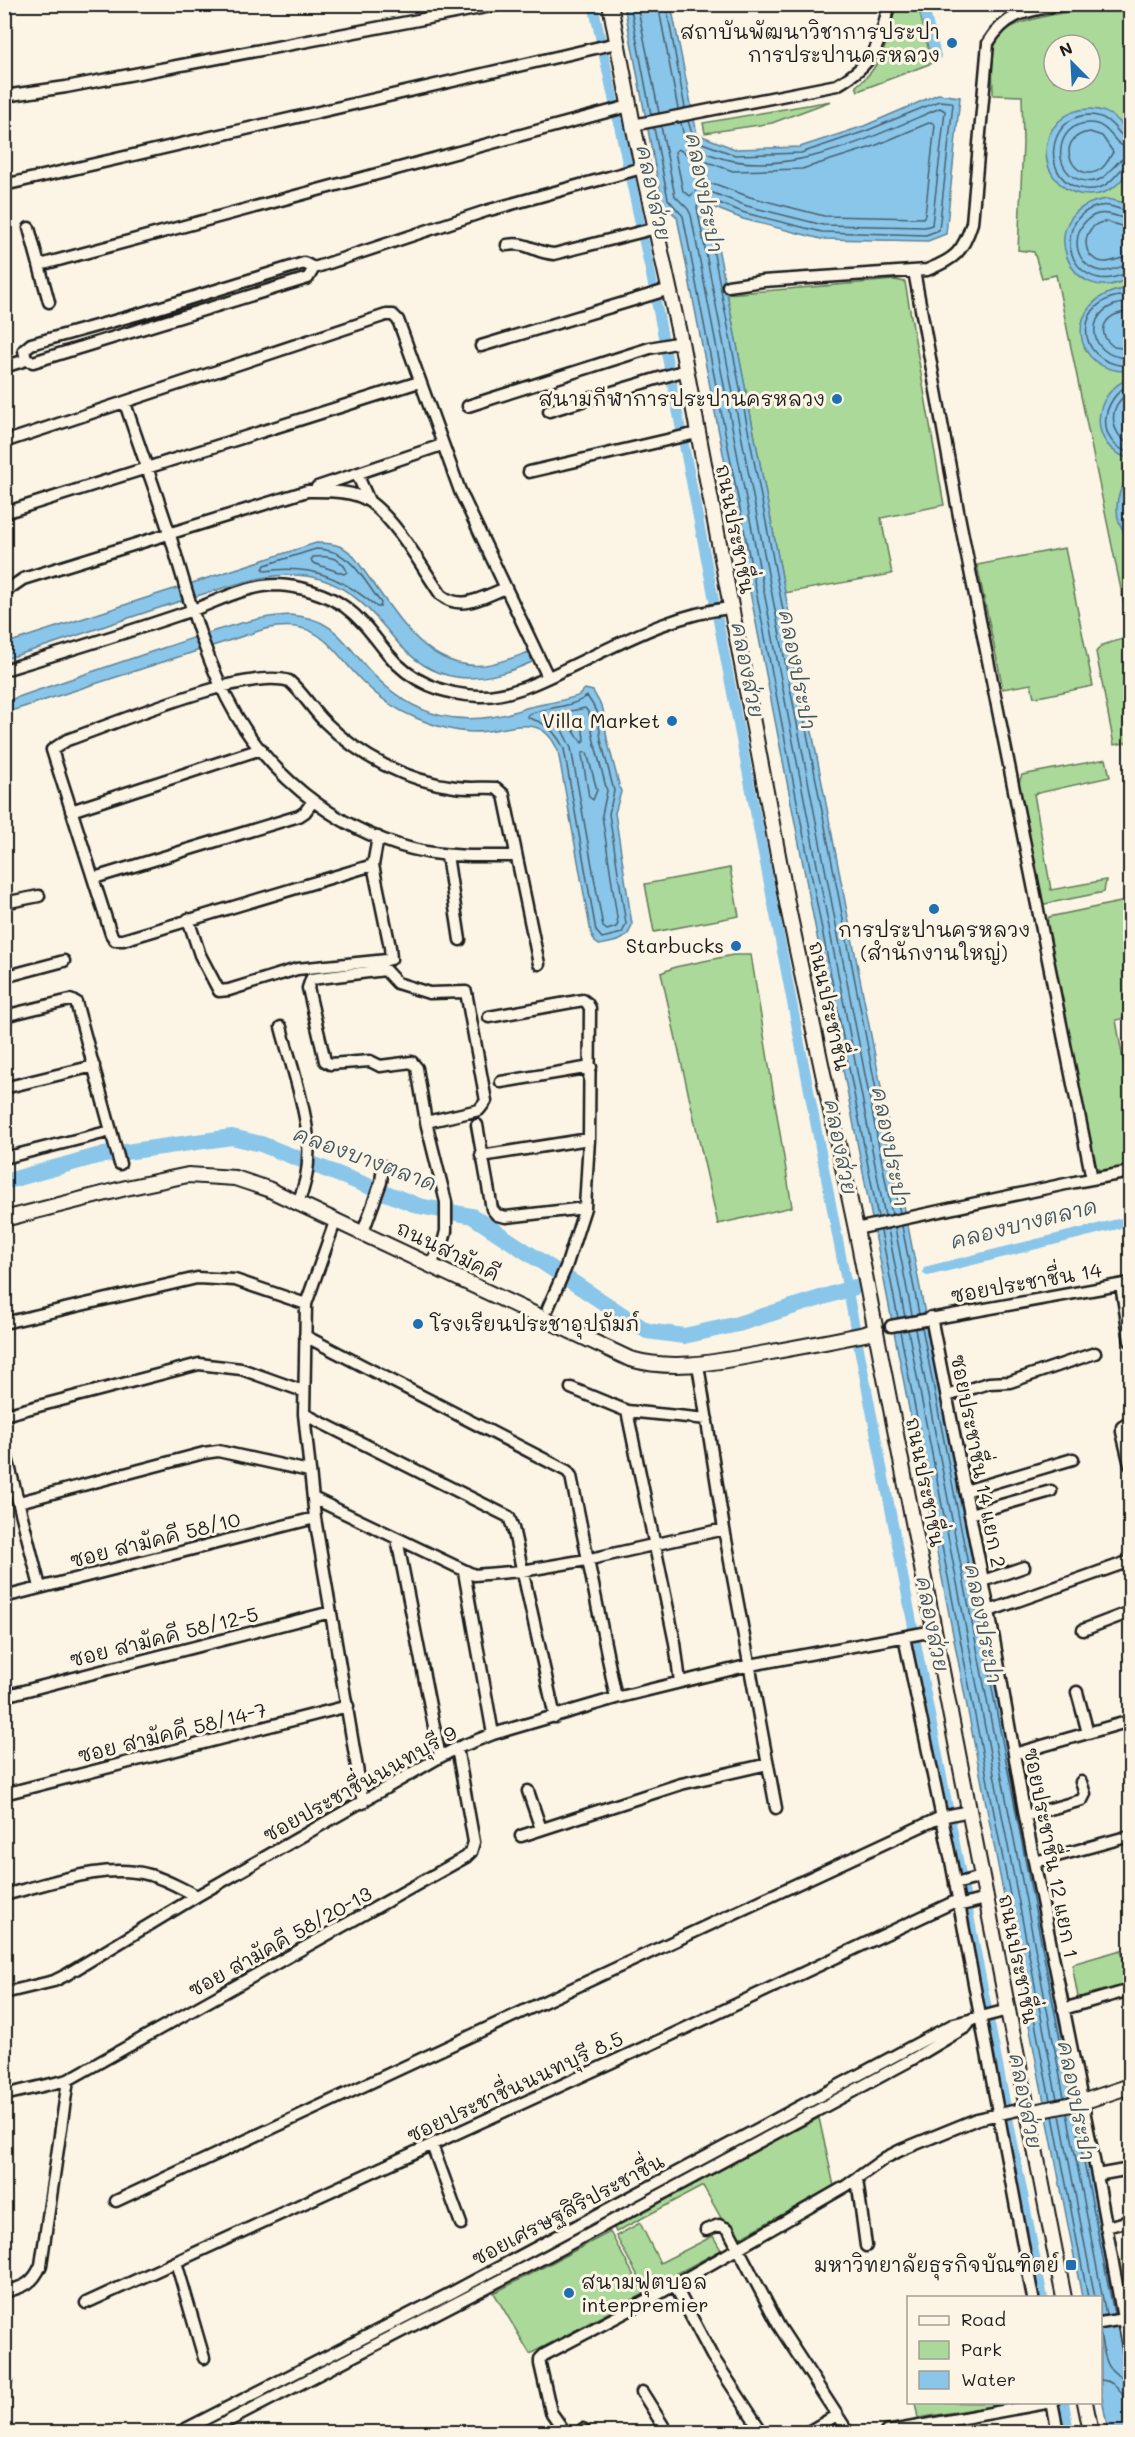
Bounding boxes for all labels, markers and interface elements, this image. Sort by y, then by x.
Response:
place label: สถาบันพัฒนาวิชาการประปา การประปานครหลวง [680,18,940,67]
north arrow [1042,33,1102,93]
marker: สถาบันพัฒนาวิชาการประปา การประปานครหลวง [945,36,959,50]
text: N [1056,37,1076,61]
water label: คลองประปา [681,131,730,255]
water label: คลองส่วย [631,143,678,243]
place label: สนามกีฬาการประปานครหลวง [538,385,825,411]
marker: สนามกีฬาการประปานครหลวง [830,392,844,406]
street label: ถนนประชาชื่น [711,461,766,596]
water label: คลองประปา [774,608,823,732]
water label: คลองส่วย [726,620,771,720]
place label: Villa Market [542,707,660,733]
marker: Villa Market [665,714,679,728]
marker: การประปานครหลวง (สำนักงานใหญ่) [927,902,941,916]
place label: การประปานครหลวง (สำนักงานใหญ่) [838,916,1030,965]
place label: Starbucks [626,932,724,958]
street label: ถนนประชาชื่น [804,938,861,1073]
marker: Starbucks [729,939,743,953]
water label: คลองประปา [867,1085,916,1209]
water label: คลองส่วย [819,1097,864,1197]
water label: คลองบางตลาด [290,1119,441,1196]
water label: คลองบางตลาด [947,1191,1100,1254]
street label: ถนนสามัคคี [392,1214,505,1286]
street label: ซอยประชาชื่น 14 [947,1251,1104,1308]
place label: โรงเรียนประชาอุปถัมภ์ [429,1310,639,1340]
marker: โรงเรียนประชาอุปถัมภ์ [411,1317,425,1331]
street label: ซอยประชาชื่น 14 แยก 2 [946,1351,1017,1570]
street label: ถนนประชาชื่น [901,1414,956,1549]
street label: ซอย สามัคคี 58/10 [67,1505,243,1573]
water label: คลองประปา [960,1562,1009,1686]
water label: คลองส่วย [911,1574,956,1674]
street label: ซอย สามัคคี 58/12-5 [67,1600,261,1672]
street label: ซอย สามัคคี 58/14-7 [75,1696,269,1768]
street label: ซอยประชาชื่นนนทบุรี 9 [255,1715,463,1851]
street label: ซอยประชาชื่น 12 แยก 1 [1019,1744,1090,1960]
street label: ซอย สามัคคี 58/20-13 [183,1880,376,2002]
street label: ถนนประชาชื่น [994,1891,1049,2026]
street label: ซอยประชาชื่นนนทบุรี 8.5 [400,2020,629,2151]
water label: คลองประปา [1053,2039,1102,2163]
water label: คลองส่วย [1004,2051,1049,2151]
street label: ซอยเศรษฐสิริประชาชื่น [464,2143,669,2272]
place label: มหาวิทยาลัยธุรกิจบัณฑิตย์ [814,2251,1059,2281]
marker: มหาวิทยาลัยธุรกิจบัณฑิตย์ [1064,2258,1078,2272]
place label: สนามฟุตบอล interpremier [581,2268,709,2317]
marker: สนามฟุตบอล interpremier [562,2286,576,2300]
legend [907,2296,1102,2404]
text: Road [961,2307,1006,2331]
text: Park [961,2337,1002,2361]
text: Water [961,2367,1016,2391]

